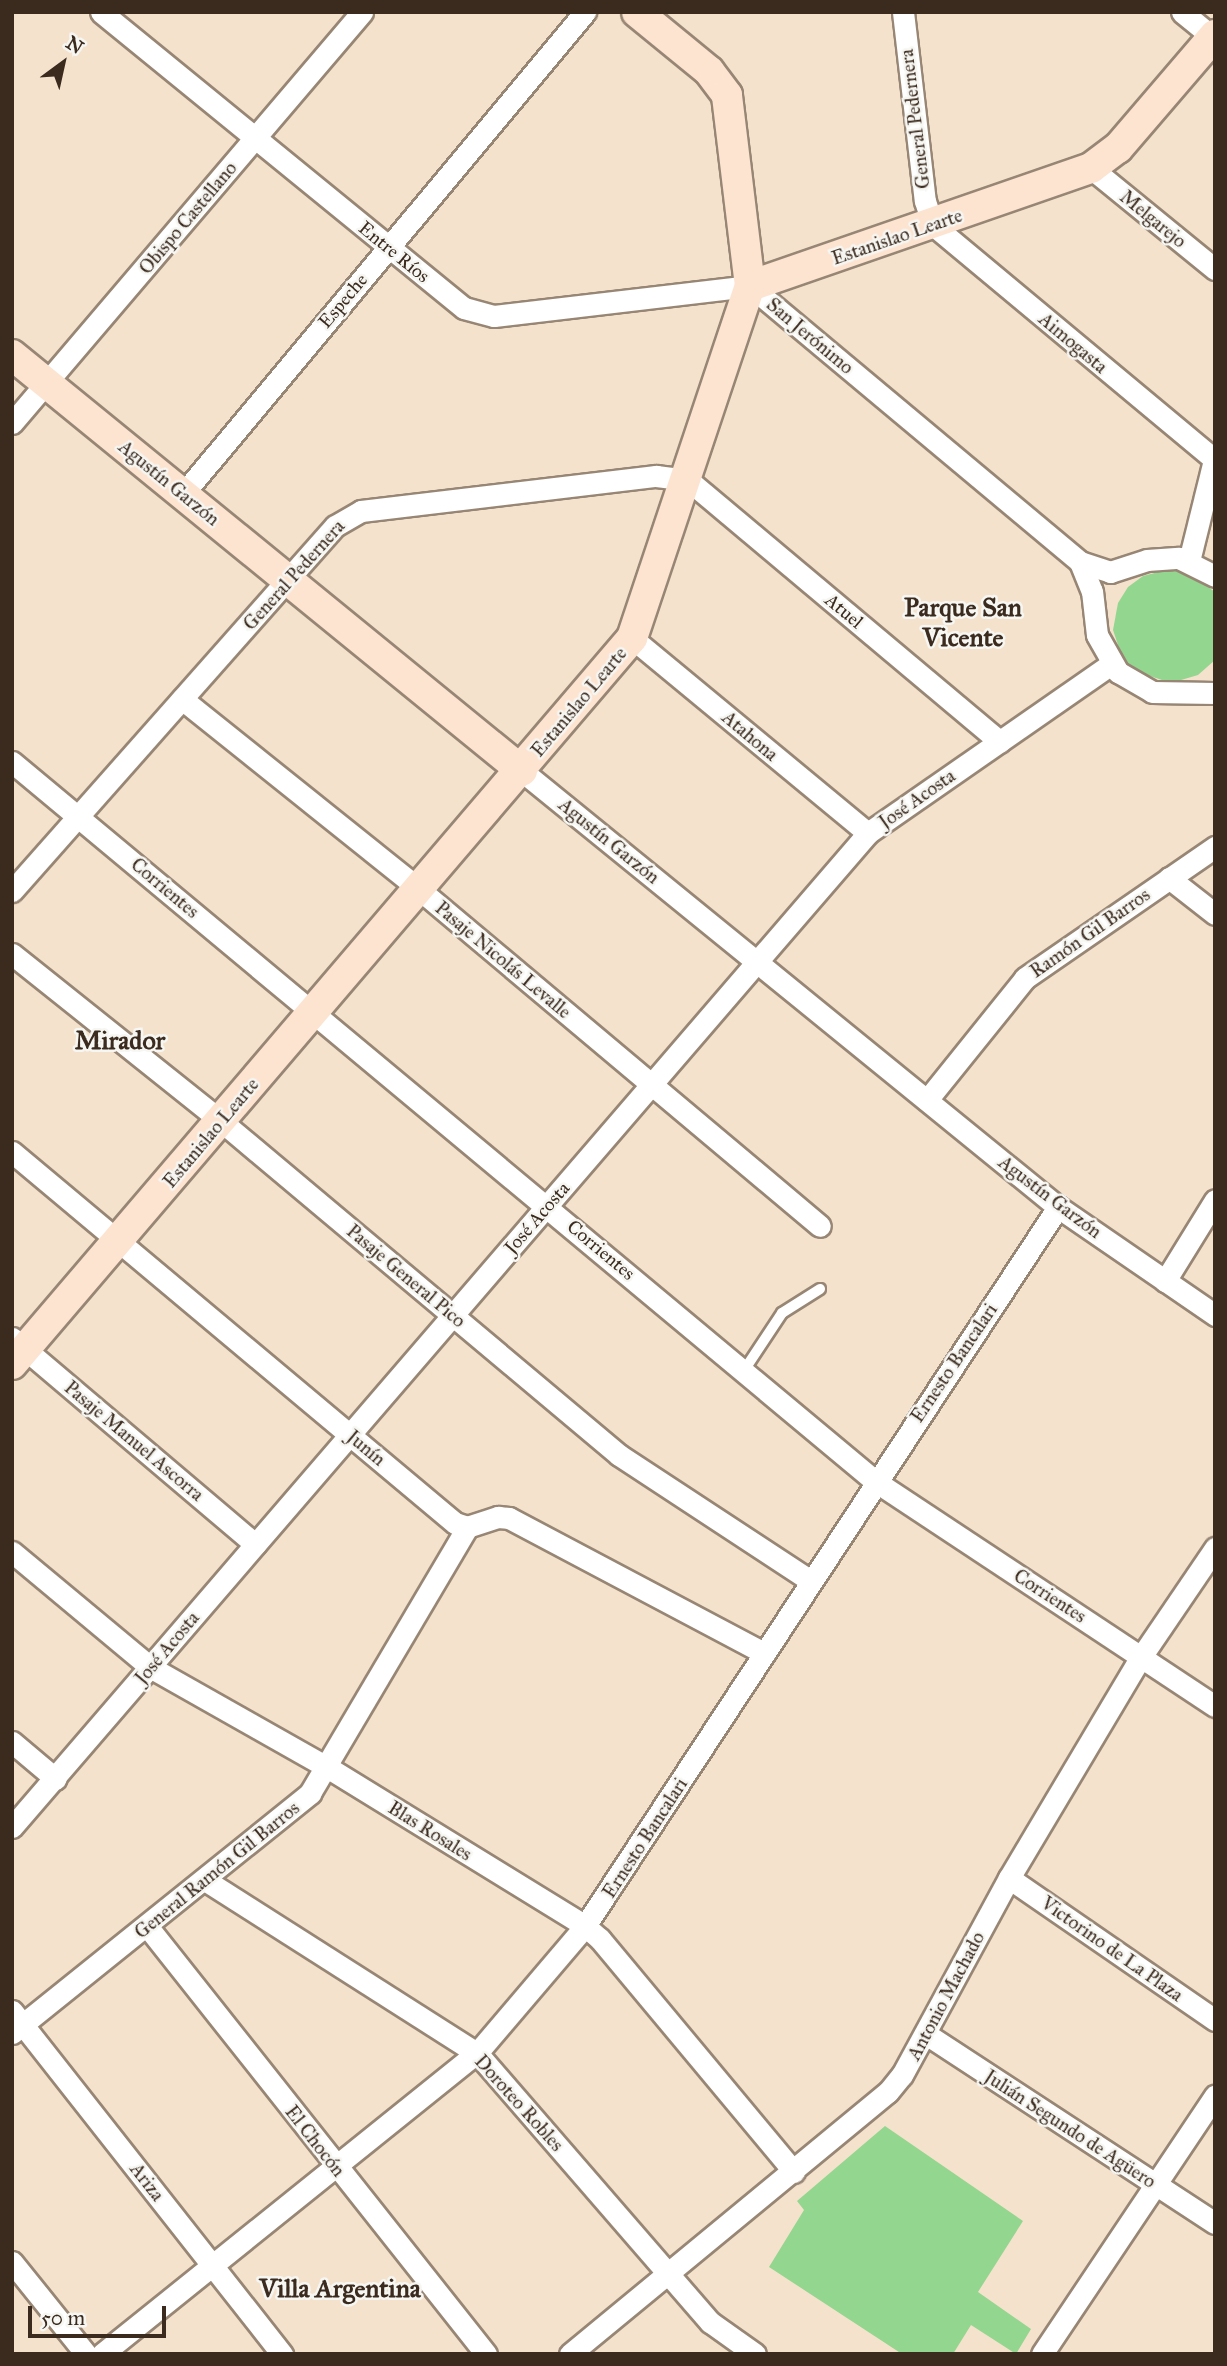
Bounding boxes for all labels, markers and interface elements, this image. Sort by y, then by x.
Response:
north arrow [28,28,98,98]
text: N [62,31,88,59]
street label: General Pedernera [895,48,935,190]
street label: Obispo Castellano [134,157,242,279]
street label: Melgarejo [1115,185,1191,253]
street label: Estanislao Learte [829,204,965,270]
street label: Entre Ríos [354,216,434,288]
street label: Espeche [314,269,372,333]
street label: San Jerónimo [762,293,858,379]
street label: Aimogasta [1034,308,1112,378]
street label: Agustín Garzón [114,435,224,531]
street label: General Pedernera [238,515,350,635]
street label: Atuel [820,589,868,633]
district label: Parque San Vicente [904,592,1022,654]
street label: Estanislao Learte [526,642,632,762]
street label: Atahona [717,706,783,766]
street label: José Acosta [874,764,960,834]
street label: Agustín Garzón [554,793,664,889]
street label: Corrientes [126,853,204,923]
street label: Ramón Gil Barros [1026,883,1154,983]
street label: Pasaje Nicolás Levalle [430,897,576,1023]
district label: Mirador [75,1025,165,1057]
street label: Estanislao Learte [158,1073,264,1193]
street label: Agustín Garzón [994,1151,1106,1243]
street label: José Acosta [500,1177,574,1259]
street label: Corrientes [562,1215,640,1285]
street label: Pasaje General Pico [342,1220,470,1332]
street label: Ernesto Bancalari [906,1299,1002,1427]
street label: Pasaje Manuel Ascorra [60,1376,208,1506]
street label: Junín [342,1425,390,1471]
street label: Corrientes [1010,1564,1090,1628]
street label: José Acosta [130,1607,204,1689]
street label: Ernesto Bancalari [598,1774,692,1902]
street label: General Ramón Gil Barros [130,1796,304,1944]
street label: Blas Rosales [384,1796,476,1866]
street label: Victorino de La Plaza [1037,1892,1187,2006]
street label: Antonio Machado [903,1928,989,2064]
street label: Doroteo Robles [470,2050,568,2156]
street label: Julián Segundo de Agüero [980,2065,1160,2193]
street label: El Chocón [280,2101,350,2181]
street label: Ariza [125,2158,169,2206]
district label: Villa Argentina [259,2273,421,2305]
scale bar [32,2292,170,2336]
text: 50 m [41,2305,85,2331]

